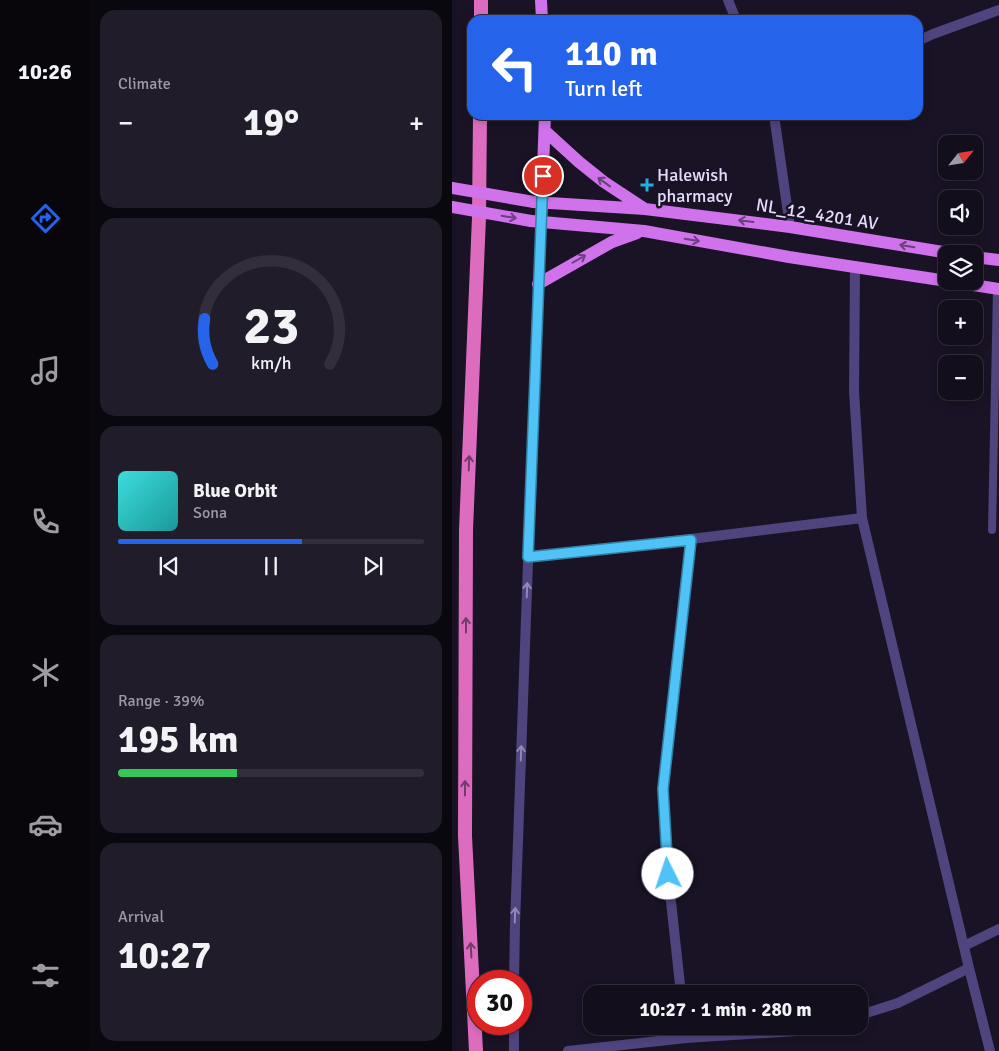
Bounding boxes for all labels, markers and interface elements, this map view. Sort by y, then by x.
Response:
text: 110 m [565,32,658,75]
icon: left [482,35,547,100]
text: 10:26 [18,58,72,85]
text: Climate [118,74,171,94]
text: Turn left [565,75,643,102]
text: 19° [243,99,299,146]
text: − [118,106,133,140]
text: + [409,106,424,140]
north arrow [938,135,983,180]
map controls [938,135,983,400]
pin [522,155,564,197]
icon: arrive [529,162,557,190]
place label: Halewish pharmacy [657,164,733,207]
one-way arrow [598,176,611,187]
marker: Halewish pharmacy [641,179,653,191]
button: sound [938,190,983,235]
street label: NL_12_4201 AV [754,193,880,235]
icon: directions [28,201,63,236]
one-way arrow [500,213,516,223]
one-way arrow [738,216,754,226]
one-way arrow [683,235,699,245]
one-way arrow [899,240,915,250]
button: layers [938,245,983,290]
one-way arrow [572,254,586,264]
text: 23 [243,294,299,358]
button: + [938,300,983,345]
text: km/h [251,352,291,374]
icon: music [28,353,63,388]
button: − [938,355,983,400]
one-way arrow [464,455,474,471]
text: Blue Orbit [193,479,277,503]
text: Sona [193,503,227,523]
icon: phone [28,504,63,539]
icon: previous [155,552,183,580]
icon: pause [257,552,285,580]
icon: next [359,552,387,580]
one-way arrow [522,582,531,598]
one-way arrow [461,617,471,634]
icon: climate [28,655,63,690]
text: Range · 39% [118,691,204,711]
text: 195 km [118,716,239,763]
one-way arrow [516,745,526,761]
one-way arrow [460,780,470,796]
icon: car [28,807,63,842]
position arrow [641,847,693,899]
text: Arrival [118,907,164,927]
one-way arrow [510,907,520,924]
text: 10:27 [118,932,211,979]
one-way arrow [467,942,476,958]
icon: filters [28,958,63,993]
speed limit sign: 30 [467,970,532,1035]
text: 10:27 · 1 min · 280 m [639,998,812,1022]

